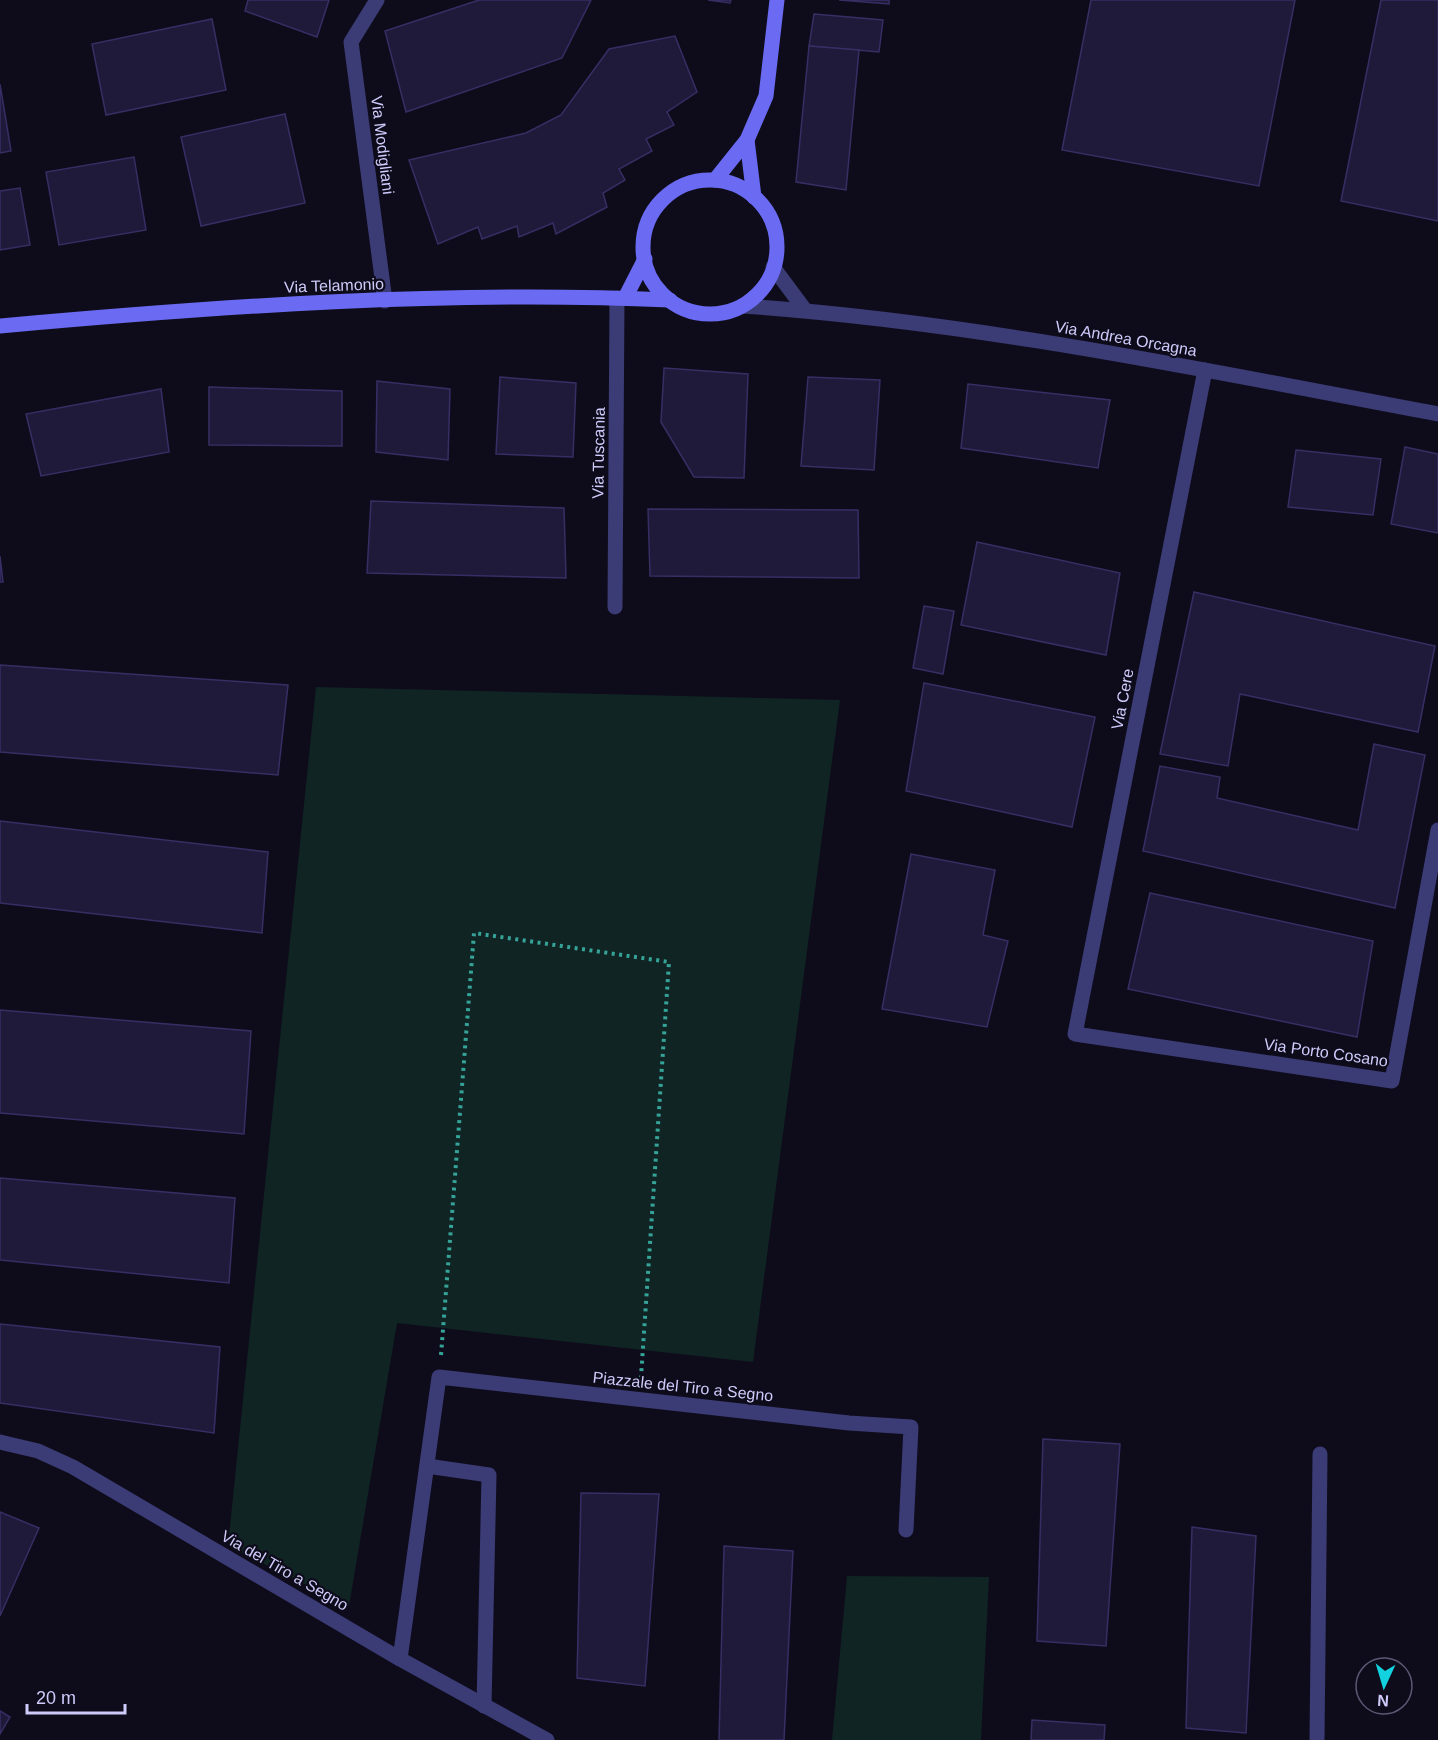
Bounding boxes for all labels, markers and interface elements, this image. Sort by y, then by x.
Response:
street label: Via Modigliani [368,95,397,195]
street label: Via Telamonio [284,275,384,296]
street label: Via Andrea Orcagna [1054,318,1198,359]
street label: Via Tuscania [589,407,608,499]
street label: Via Cere [1108,667,1137,731]
street label: Via Porto Cosano [1263,1035,1389,1070]
street label: Piazzale del Tiro a Segno [592,1369,774,1404]
street label: Via del Tiro a Segno [218,1527,351,1614]
north arrow [1354,1656,1414,1716]
scale bar [27,1677,124,1715]
text: 20 m [36,1688,76,1708]
text: N [1377,1692,1389,1709]

